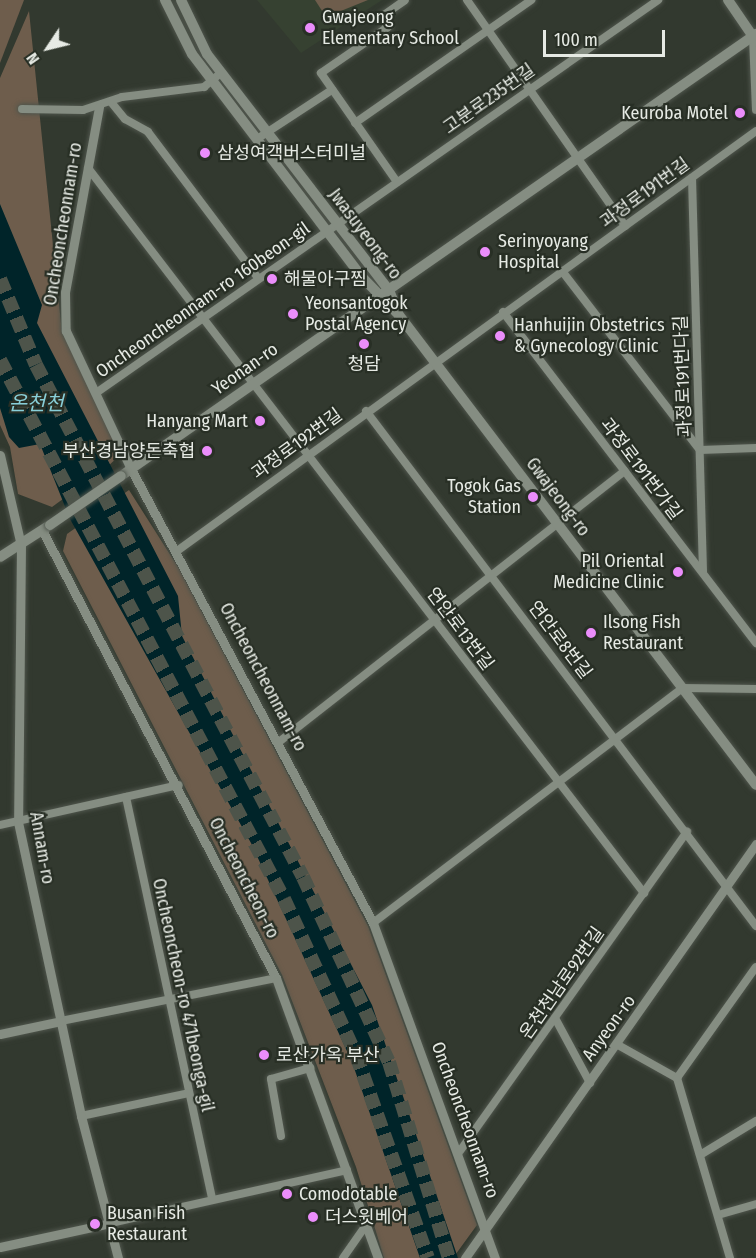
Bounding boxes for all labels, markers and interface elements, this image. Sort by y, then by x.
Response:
place label: Gwajeong Elementary School [322,7,459,50]
north arrow [18,18,78,78]
scale bar [546,18,668,56]
marker: Gwajeong Elementary School [303,21,317,35]
text: 100 m [554,29,598,51]
text: N [22,49,43,68]
street label: 고분로235번길 [439,59,539,139]
place label: Keuroba Motel [621,102,728,124]
marker: Keuroba Motel [733,106,747,120]
street label: Oncheoncheonnam-ro [39,141,87,307]
place label: 삼성여객버스터미널 [217,142,366,164]
marker: 삼성여객버스터미널 [198,146,212,160]
street label: 과정로191번길 [596,153,694,233]
street label: Jwasuyeong-ro [324,184,406,284]
street label: Oncheoncheonnam-ro 160beon-gil [92,218,314,382]
place label: Serinyoyang Hospital [498,231,588,274]
marker: Serinyoyang Hospital [476,243,494,261]
place label: 해물아구찜 [284,268,367,290]
marker: 해물아구찜 [265,272,279,286]
place label: Yeonsantogok Postal Agency [305,293,408,336]
marker: Yeonsantogok Postal Agency [286,307,300,321]
place label: Hanhuijin Obstetrics & Gynecology Clinic [514,315,665,358]
street label: 과정로191번다길 [670,315,696,437]
marker: Hanhuijin Obstetrics & Gynecology Clinic [491,327,509,345]
marker: 청담 [357,337,371,351]
street label: Yeonan-ro [208,338,282,400]
place label: 청담 [347,353,381,375]
water label: 온천천 [8,391,64,415]
street label: 과정로192번길 [248,404,346,484]
place label: Hanyang Mart [146,410,248,432]
marker: Hanyang Mart [253,414,267,428]
street label: 과정로191번가길 [596,414,686,524]
place label: 부산경남양돈축협 [63,440,195,462]
marker: 부산경남양돈축협 [200,444,214,458]
street label: Gwajeong-ro [521,453,595,541]
place label: Togok Gas Station [447,476,521,518]
marker: Togok Gas Station [526,490,540,504]
place label: Pil Oriental Medicine Clinic [553,551,664,594]
marker: Pil Oriental Medicine Clinic [669,563,687,581]
street label: 연안로13번길 [422,583,498,675]
street label: 연안로8번길 [524,597,596,683]
street label: Oncheoncheonnam-ro [215,599,311,755]
place label: Ilsong Fish Restaurant [603,612,683,654]
marker: Ilsong Fish Restaurant [584,626,598,640]
street label: Annam-ro [25,810,59,886]
street label: Oncheoncheon-ro [204,814,284,942]
street label: Oncheoncheon-ro 471beonga-gil [148,876,218,1114]
street label: 온천천남로92번길 [515,923,609,1043]
street label: Anyeon-ro [578,991,640,1065]
street label: Oncheoncheonnam-ro [427,1039,503,1201]
place label: 로산가옥 부산 [276,1044,380,1066]
marker: 로산가옥 부산 [257,1048,271,1062]
place label: Comodotable [299,1183,397,1205]
marker: Comodotable [280,1187,294,1201]
place label: Busan Fish Restaurant [107,1203,187,1246]
place label: 더스윗베어 [325,1206,408,1228]
marker: 더스윗베어 [306,1210,320,1224]
marker: Busan Fish Restaurant [88,1217,102,1231]

